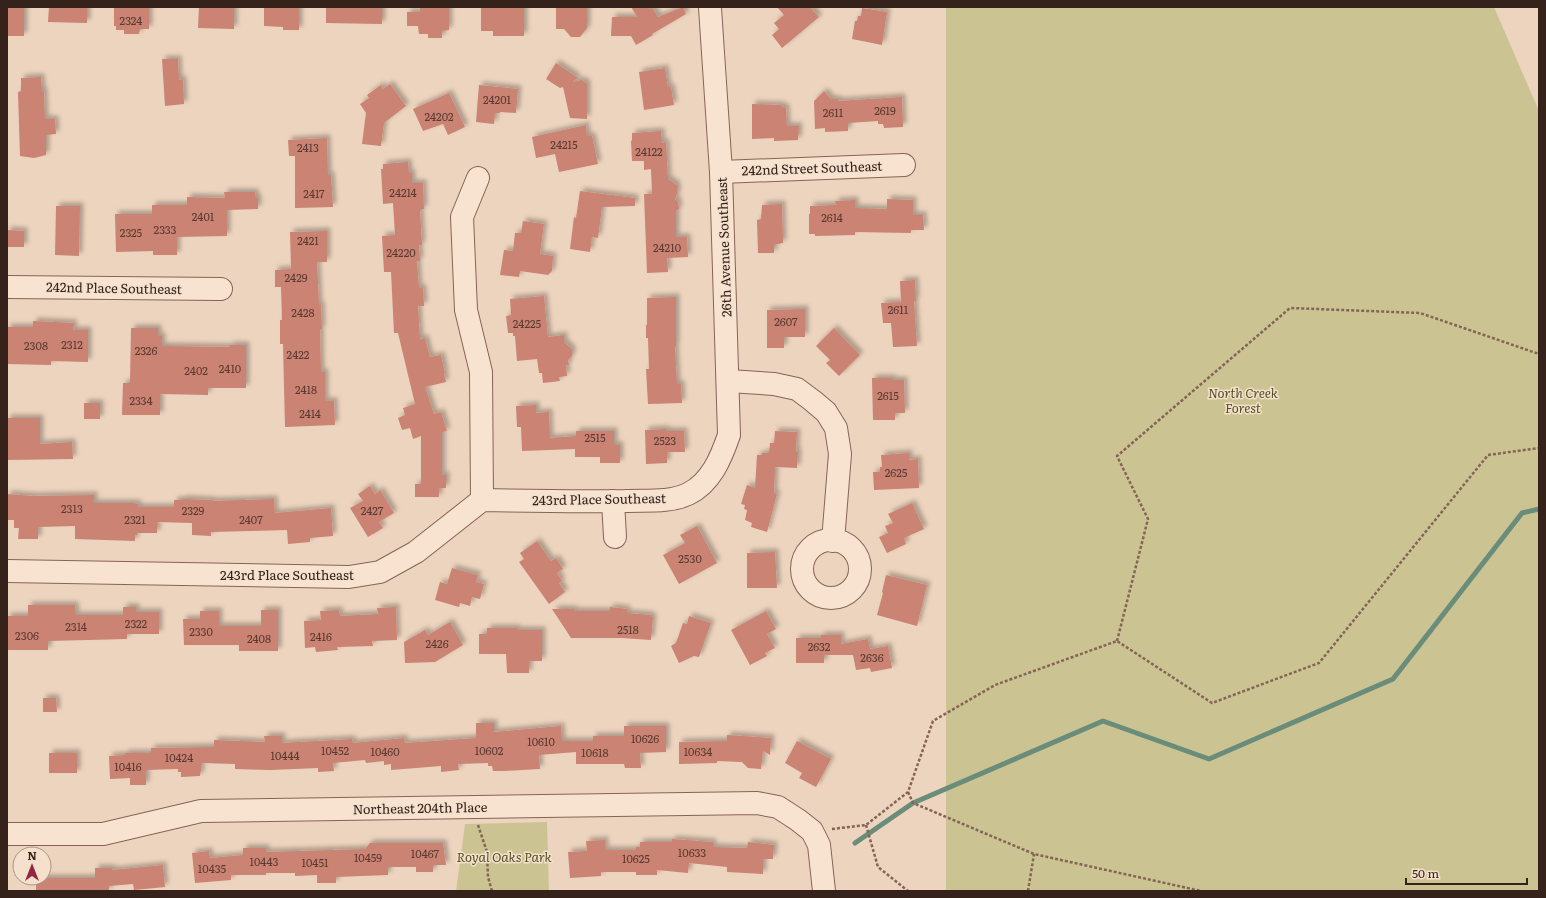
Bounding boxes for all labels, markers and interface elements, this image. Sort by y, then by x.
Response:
house number: 2324 [120,12,142,28]
house number: 24201 [483,91,512,107]
house number: 2619 [874,102,896,118]
house number: 2611 [823,104,844,120]
house number: 24202 [424,108,454,124]
house number: 24215 [550,136,578,152]
house number: 2413 [297,139,319,155]
house number: 24122 [635,143,663,159]
street label: 242nd Street Southeast [741,156,883,179]
street label: 26th Avenue Southeast [712,176,735,317]
house number: 24214 [389,184,417,200]
house number: 2417 [303,185,325,201]
house number: 2401 [192,208,215,224]
house number: 2614 [821,209,843,225]
house number: 2333 [154,221,176,237]
house number: 2325 [120,224,143,240]
house number: 2421 [297,232,319,248]
house number: 24210 [653,239,681,255]
house number: 24220 [386,244,416,260]
house number: 2429 [285,269,308,285]
street label: 242nd Place Southeast [46,277,183,298]
house number: 2611 [888,301,909,317]
house number: 2428 [291,304,315,320]
house number: 2607 [774,313,798,329]
house number: 24225 [513,315,542,331]
house number: 2312 [61,336,83,352]
house number: 2308 [24,337,48,353]
house number: 2326 [135,342,157,358]
house number: 2422 [287,346,310,362]
house number: 2410 [219,360,241,376]
house number: 2402 [184,362,208,378]
house number: 2418 [295,381,317,397]
park label: North Creek Forest [1208,383,1279,417]
house number: 2615 [877,387,899,403]
house number: 2334 [129,392,153,408]
house number: 2414 [299,405,321,421]
house number: 2515 [584,429,606,445]
house number: 2523 [654,432,676,448]
house number: 2625 [885,464,908,480]
street label: 243rd Place Southeast [532,488,667,509]
house number: 2313 [61,500,83,516]
house number: 2329 [182,502,205,518]
house number: 2427 [361,502,384,518]
house number: 2321 [124,511,146,527]
house number: 2407 [239,511,263,527]
house number: 2530 [678,550,702,566]
street label: 243rd Place Southeast [220,565,355,584]
house number: 2322 [125,615,148,631]
house number: 2314 [65,618,87,634]
house number: 2518 [617,621,639,637]
house number: 2330 [189,623,213,639]
house number: 2306 [15,627,39,643]
house number: 2416 [310,628,332,644]
house number: 2408 [247,630,271,646]
house number: 2426 [425,635,449,651]
house number: 2632 [808,638,831,654]
house number: 2636 [860,649,884,665]
house number: 10626 [631,730,659,746]
house number: 10610 [527,733,555,749]
house number: 10452 [321,742,349,758]
house number: 10602 [475,742,504,758]
house number: 10460 [370,743,400,759]
house number: 10634 [684,743,712,759]
house number: 10618 [581,744,609,760]
house number: 10444 [270,747,300,763]
house number: 10424 [165,749,193,765]
house number: 10416 [114,758,142,774]
street label: Northeast 204th Place [352,797,488,818]
house number: 10633 [678,844,706,860]
house number: 10467 [411,845,440,861]
north arrow [12,846,52,886]
text: N [27,847,37,863]
park label: Royal Oaks Park [456,847,552,866]
house number: 10459 [354,849,382,865]
house number: 10625 [622,850,650,866]
house number: 10443 [250,853,278,869]
house number: 10451 [302,854,329,870]
house number: 10435 [198,860,227,876]
scale bar [1406,860,1527,886]
text: 50 m [1412,864,1439,882]

